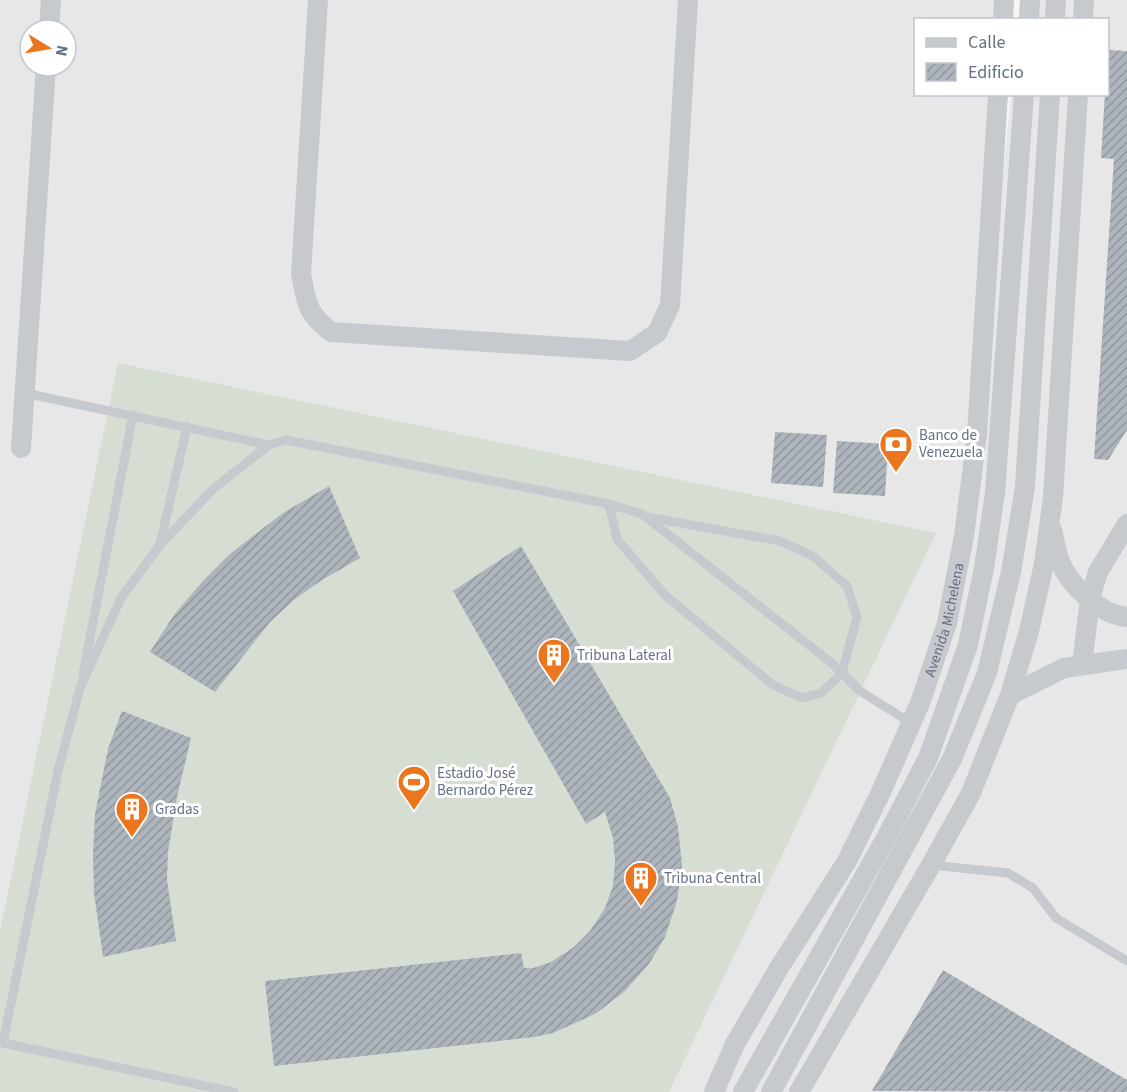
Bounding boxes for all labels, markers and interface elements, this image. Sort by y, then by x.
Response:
north arrow [18,18,78,78]
legend [914,18,1109,96]
text: Calle [968,30,1006,55]
text: N [50,43,74,58]
text: Edificio [968,60,1024,85]
place label: Banco de Venezuela [919,425,983,463]
bank icon: Banco de Venezuela [878,426,914,473]
street label: Avenida Michelena [919,561,969,680]
building icon: Tribuna Lateral [536,637,572,684]
place label: Tribuna Lateral [577,645,672,666]
place label: Estadio José Bernardo Pérez [437,763,533,801]
sports icon: Estadio José Bernardo Pérez [396,764,432,811]
building icon: Gradas [114,791,150,838]
place label: Gradas [155,799,199,820]
building icon: Tribuna Central [623,860,659,907]
place label: Tribuna Central [664,868,761,889]

